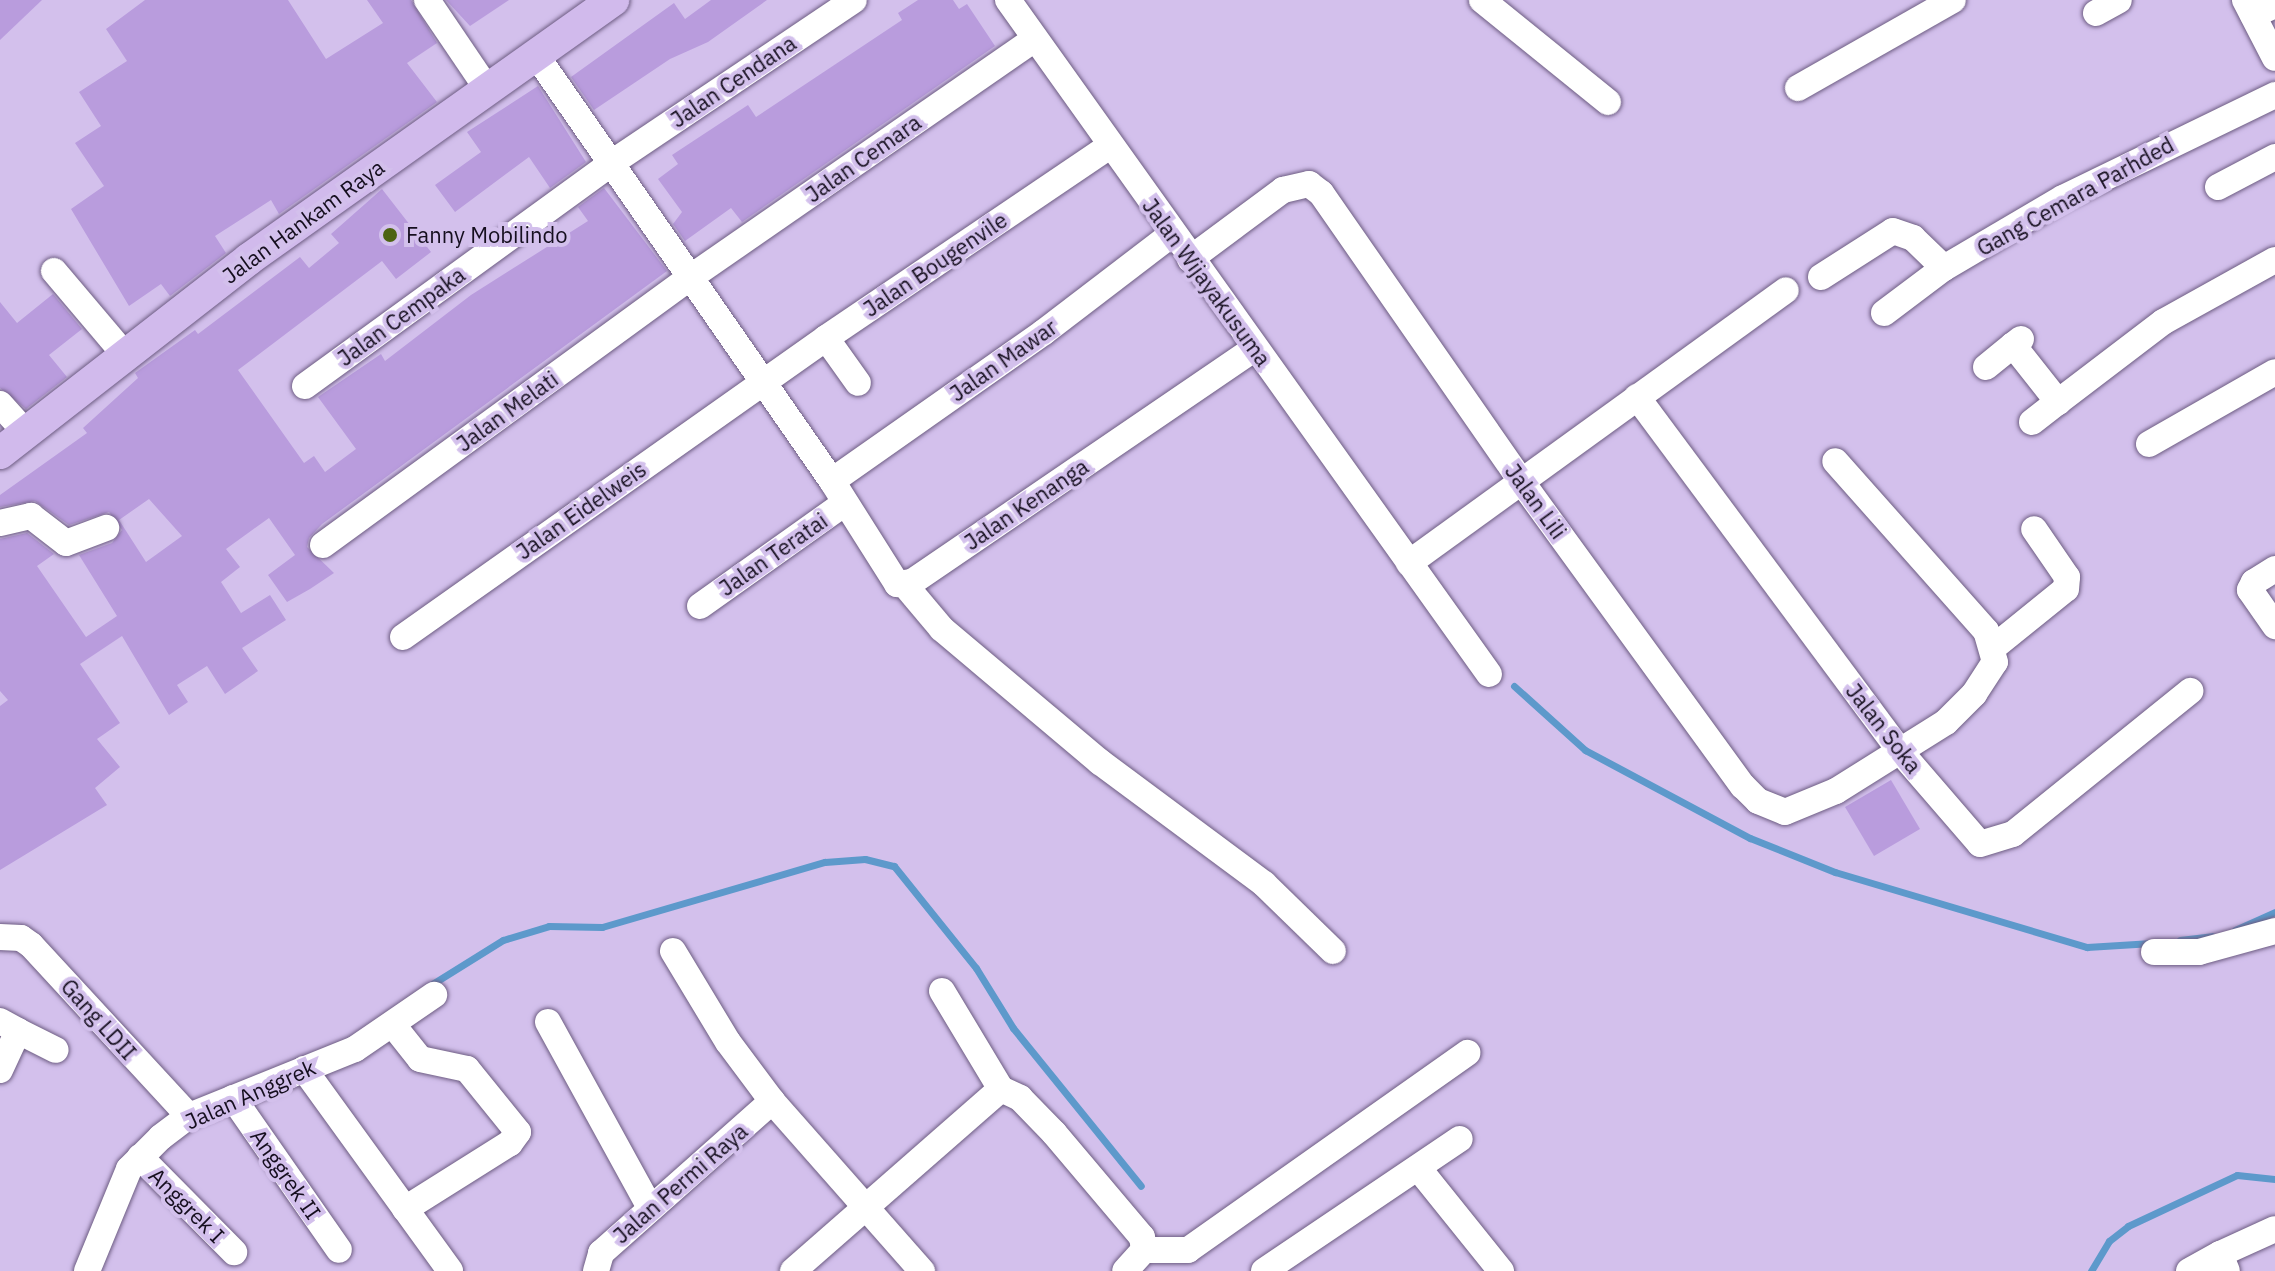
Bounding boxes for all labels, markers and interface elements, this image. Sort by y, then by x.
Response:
street label: Jalan Cendana [665,29,801,133]
street label: Jalan Cemara [800,109,926,207]
street label: Gang Cemara Parhded [1972,131,2178,261]
street label: Jalan Hankam Raya [217,153,389,289]
street label: Jalan Wijayakusuma [1137,193,1277,371]
street label: Jalan Bougenvile [858,206,1012,322]
place label: Fanny Mobilindo [406,222,568,248]
marker: Fanny Mobilindo [381,226,399,244]
street label: Jalan Cempaka [332,261,470,371]
street label: Jalan Mawar [944,313,1062,407]
street label: Jalan Melati [451,365,563,457]
street label: Jalan Kenanga [959,453,1093,555]
street label: Jalan Eidelweis [511,455,651,565]
street label: Jalan Lili [1500,458,1572,544]
street label: Jalan Teratai [714,507,832,601]
street label: Jalan Soka [1841,678,1927,778]
street label: Gang LDII [56,973,142,1065]
street label: Jalan Anggrek [181,1053,319,1135]
street label: Jalan Permi Raya [607,1118,753,1248]
street label: Anggrek II [245,1124,327,1224]
street label: Anggrek I [144,1162,230,1248]

